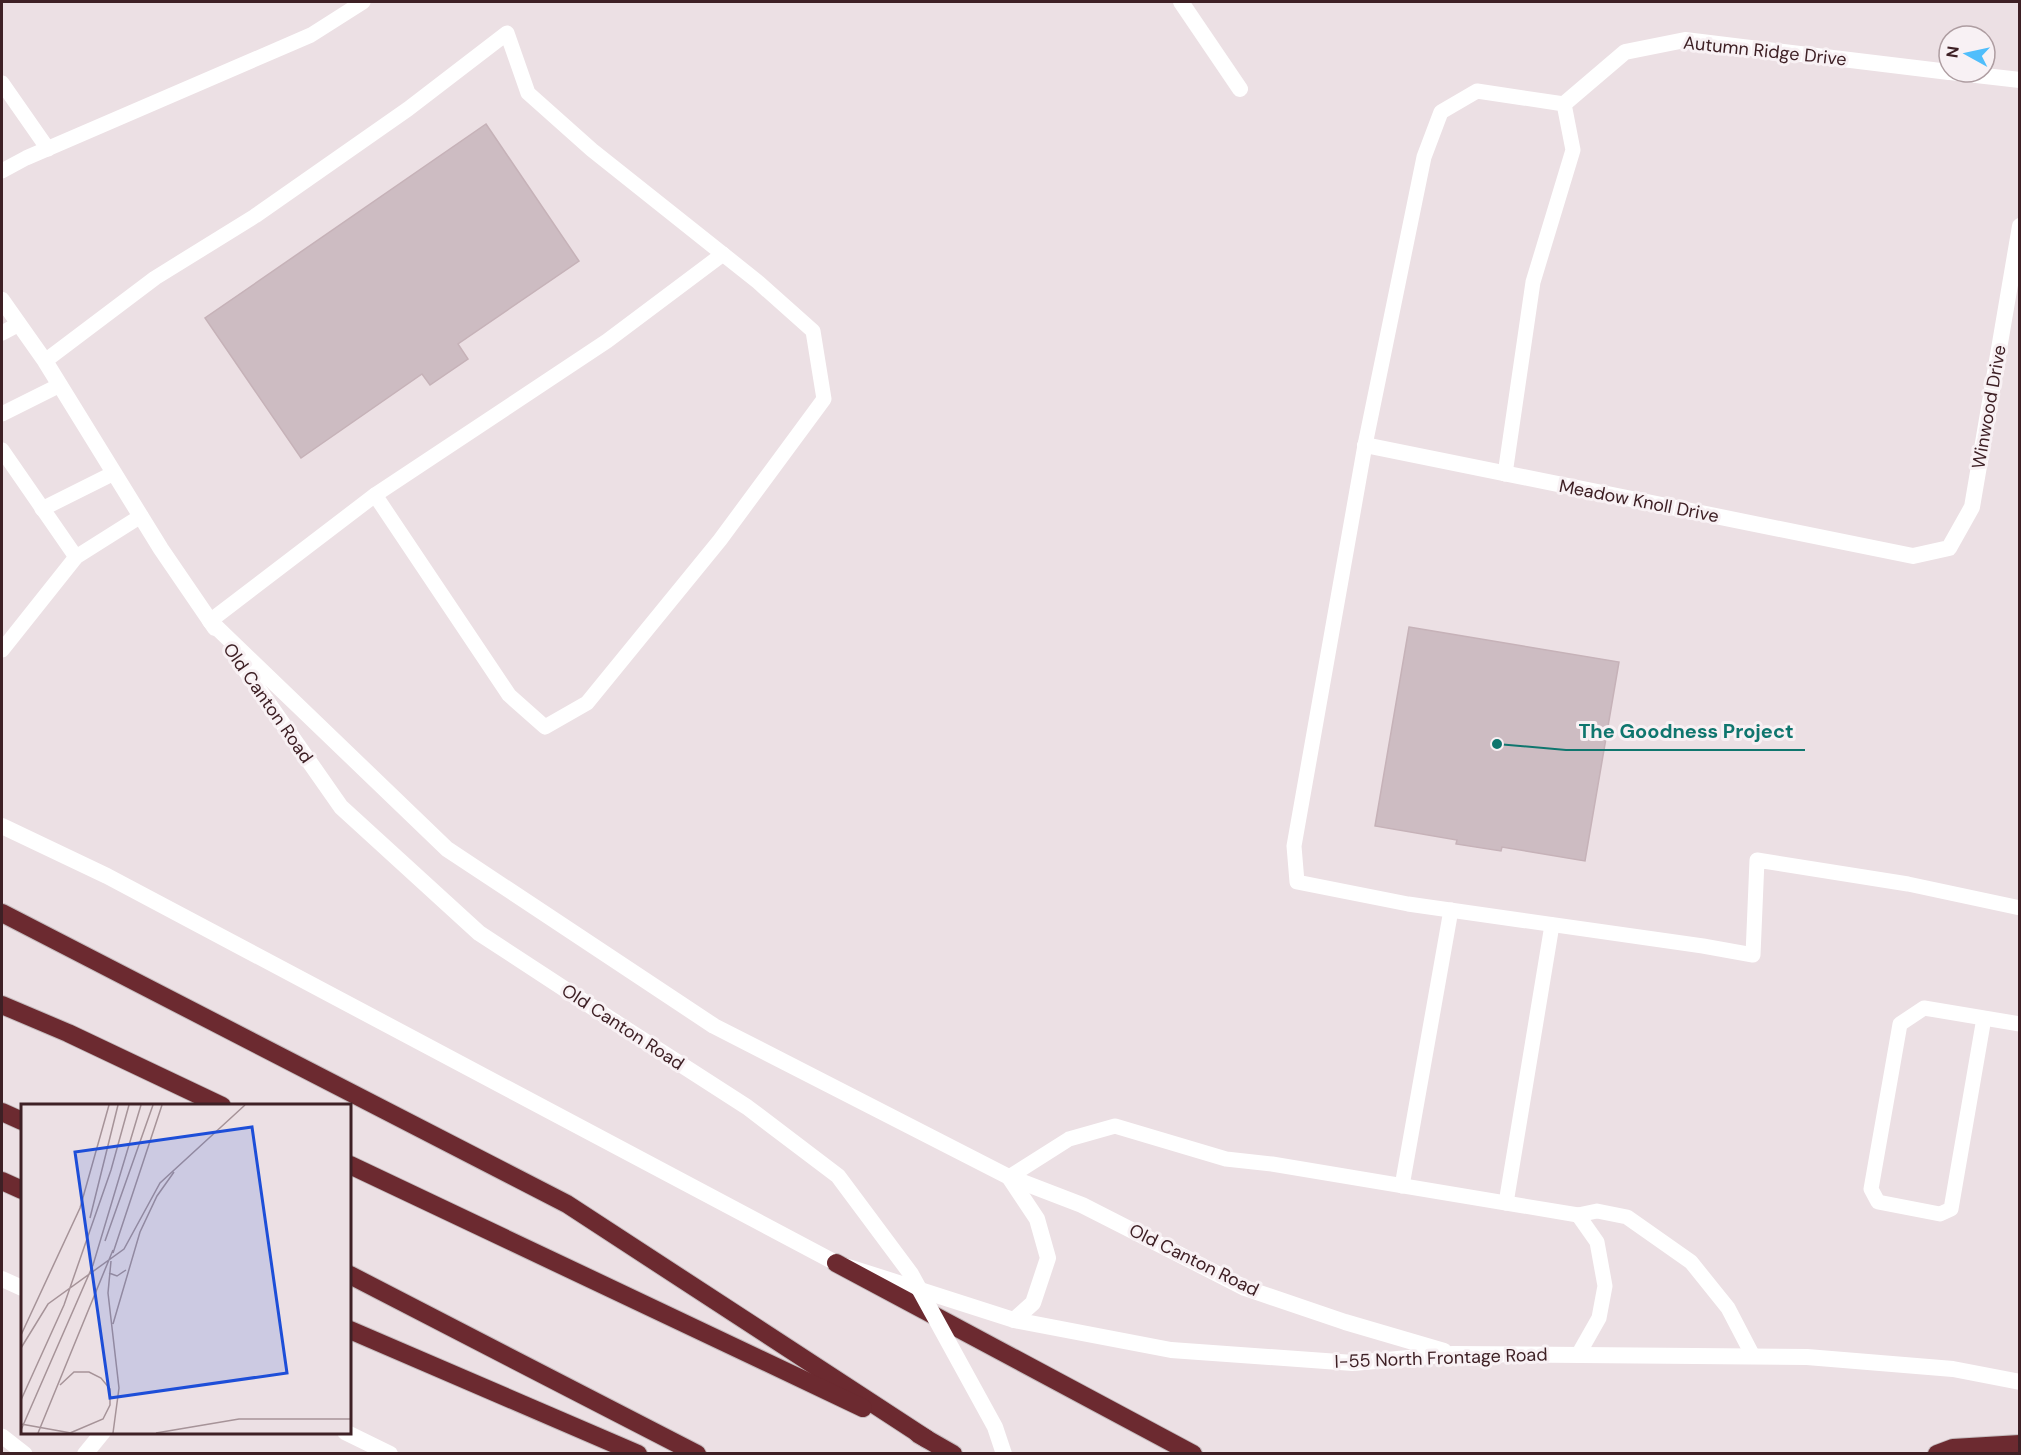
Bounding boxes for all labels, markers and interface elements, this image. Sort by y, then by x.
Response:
north arrow [1937,24,1997,84]
street label: Autumn Ridge Drive [1682,30,1848,72]
text: N [1941,45,1964,59]
street label: Winwood Drive [1966,343,2012,471]
street label: Meadow Knoll Drive [1557,474,1721,528]
street label: Old Canton Road [218,638,318,768]
callout: The Goodness Project [1566,712,1805,750]
text: The Goodness Project [1578,718,1794,744]
street label: Old Canton Road [557,978,689,1076]
inset map [21,1104,351,1434]
street label: Old Canton Road [1125,1218,1263,1302]
street label: I-55 North Frontage Road [1334,1342,1548,1374]

